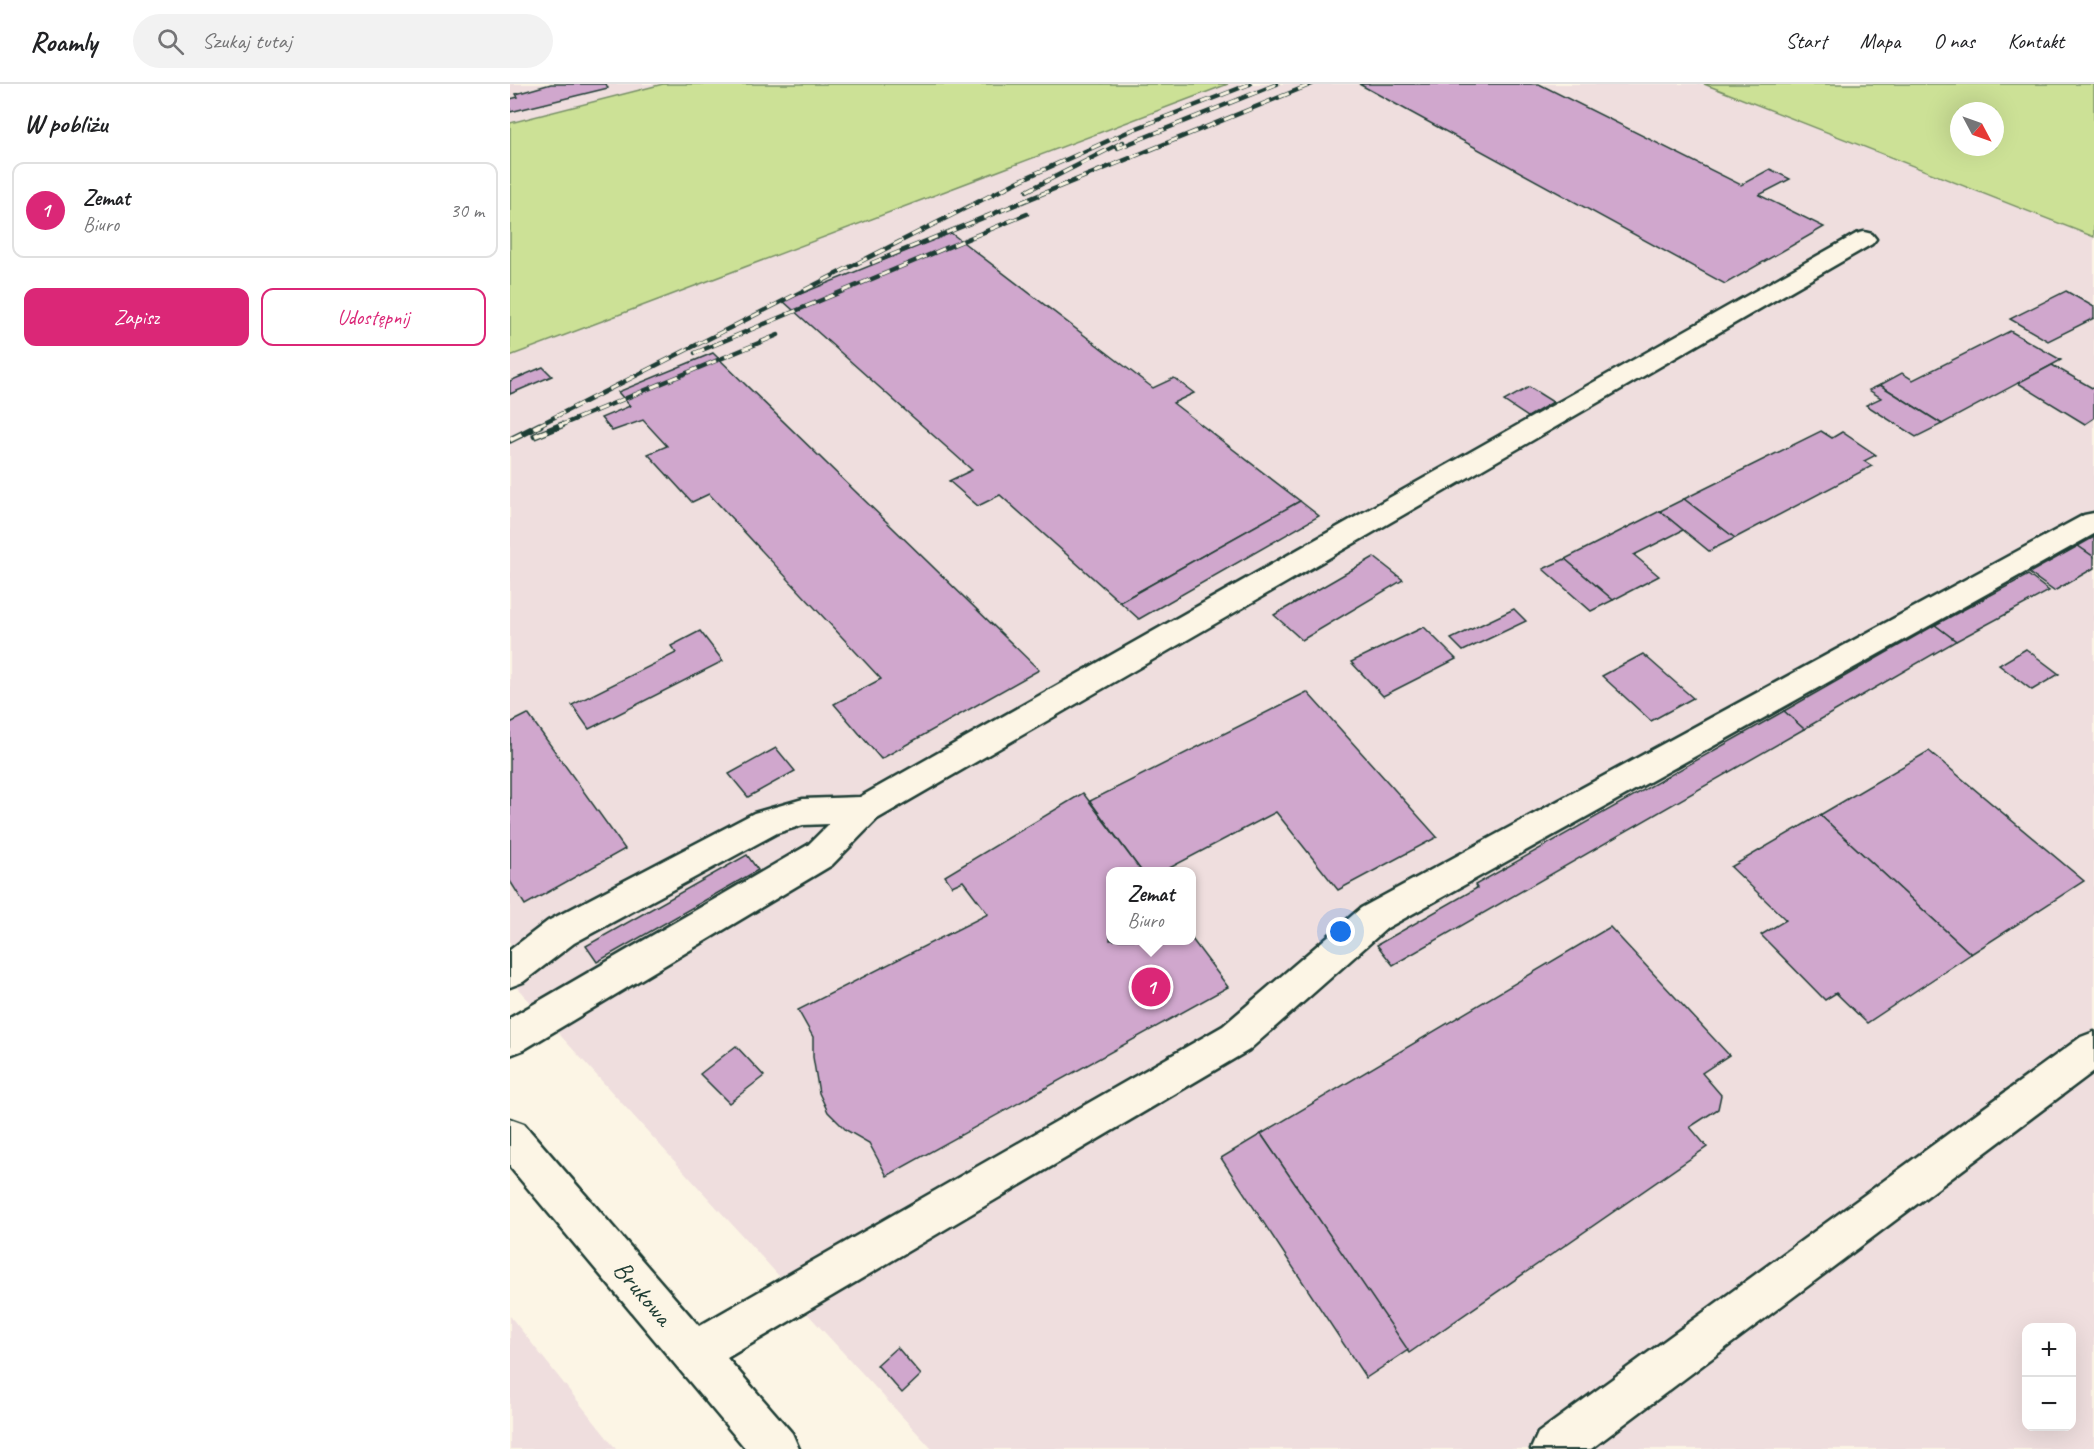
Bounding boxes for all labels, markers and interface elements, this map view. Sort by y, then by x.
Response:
search box [133,14,553,68]
text: Roamly [30,24,97,59]
icon: search [154,25,187,58]
text: Szukaj tutaj [202,27,292,55]
text: Start [1786,28,1827,54]
text: Mapa [1860,28,1900,54]
text: O nas [1933,28,1975,54]
text: Kontakt [2008,28,2064,54]
north arrow [1950,102,2004,156]
text: W pobliżu [24,107,107,140]
text: Zemat [83,184,130,212]
text: 1 [41,198,50,223]
text: 30 m [450,198,484,223]
text: Biuro [83,212,119,237]
button: Zapisz [24,288,249,346]
button: Udostępnij [261,288,486,346]
popup [1106,867,1196,945]
text: Zemat [1128,880,1174,908]
text: Biuro [1128,908,1164,933]
your location [1326,917,1355,946]
pin: 1 [1132,964,1170,1010]
street label: Brukowa [606,1254,681,1334]
map controls [2022,1323,2076,1431]
button: + [2022,1323,2076,1377]
button: − [2022,1377,2076,1431]

